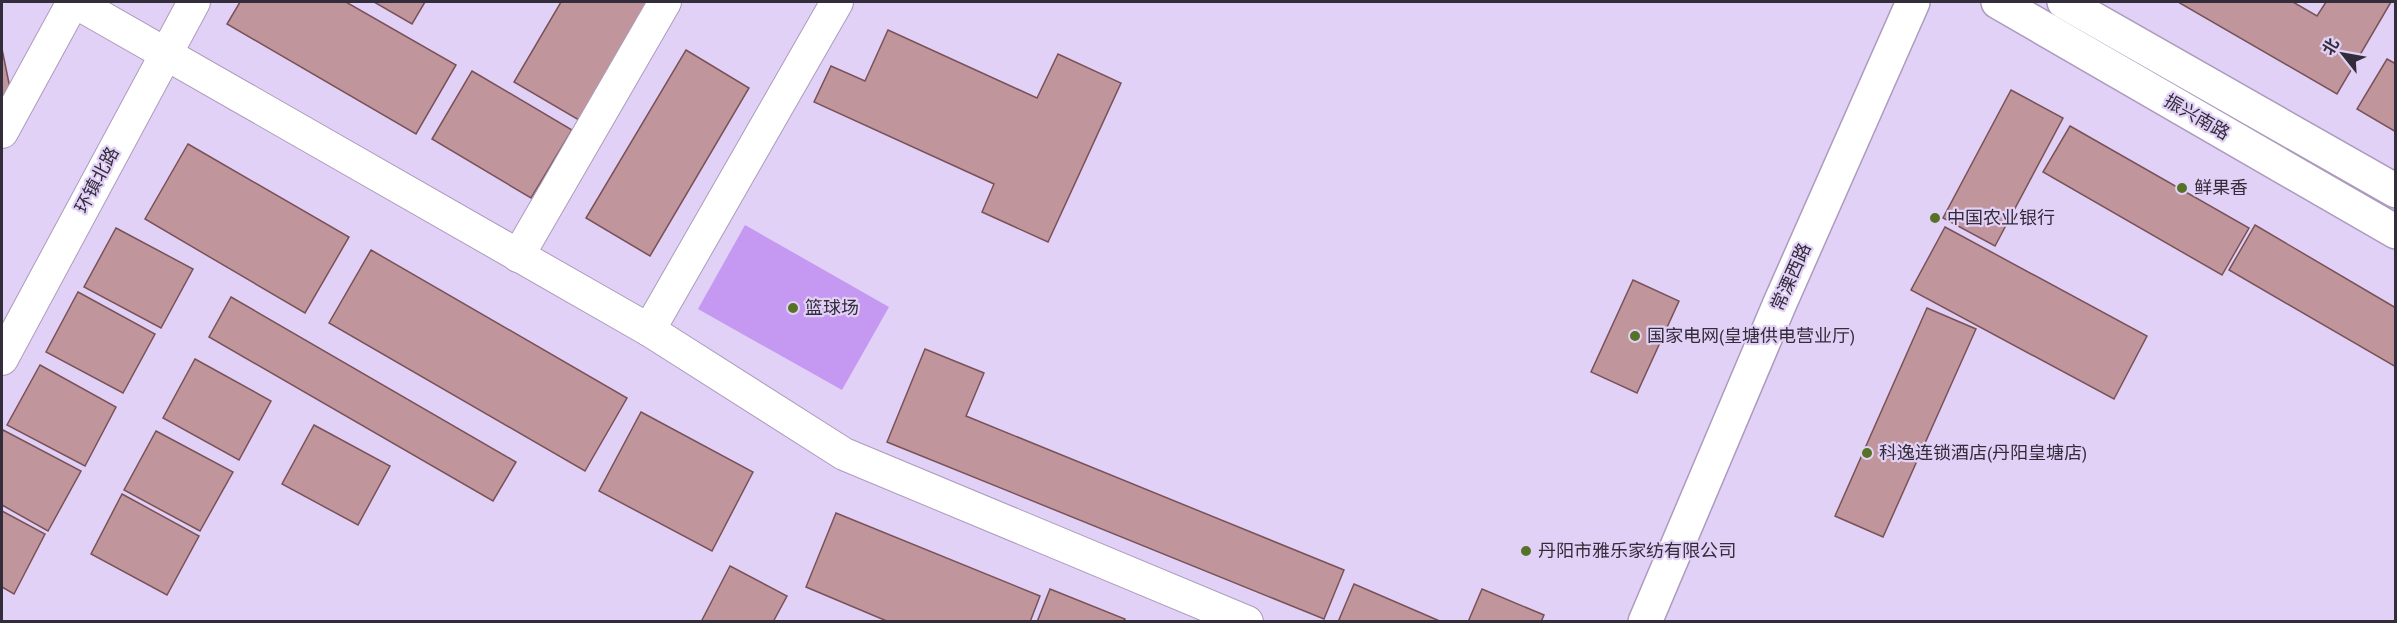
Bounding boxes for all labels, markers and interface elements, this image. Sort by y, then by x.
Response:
north arrow [2313,24,2373,84]
text: 北 [2317,34,2343,58]
street label: 振兴南路 [2160,89,2234,145]
street label: 环镇北路 [70,143,124,217]
place label: 鲜果香 [2194,176,2248,199]
marker: 鲜果香 [2175,181,2189,195]
place label: 中国农业银行 [1947,206,2055,229]
marker: 中国农业银行 [1928,211,1942,225]
street label: 常溧西路 [1765,239,1816,314]
place label: 篮球场 [805,296,859,319]
marker: 篮球场 [786,301,800,315]
place label: 国家电网(皇塘供电营业厅) [1647,324,1855,347]
marker: 国家电网(皇塘供电营业厅) [1628,329,1642,343]
place label: 科逸连锁酒店(丹阳皇塘店) [1879,441,2087,464]
marker: 科逸连锁酒店(丹阳皇塘店) [1860,446,1874,460]
place label: 丹阳市雅乐家纺有限公司 [1538,539,1736,562]
marker: 丹阳市雅乐家纺有限公司 [1519,544,1533,558]

